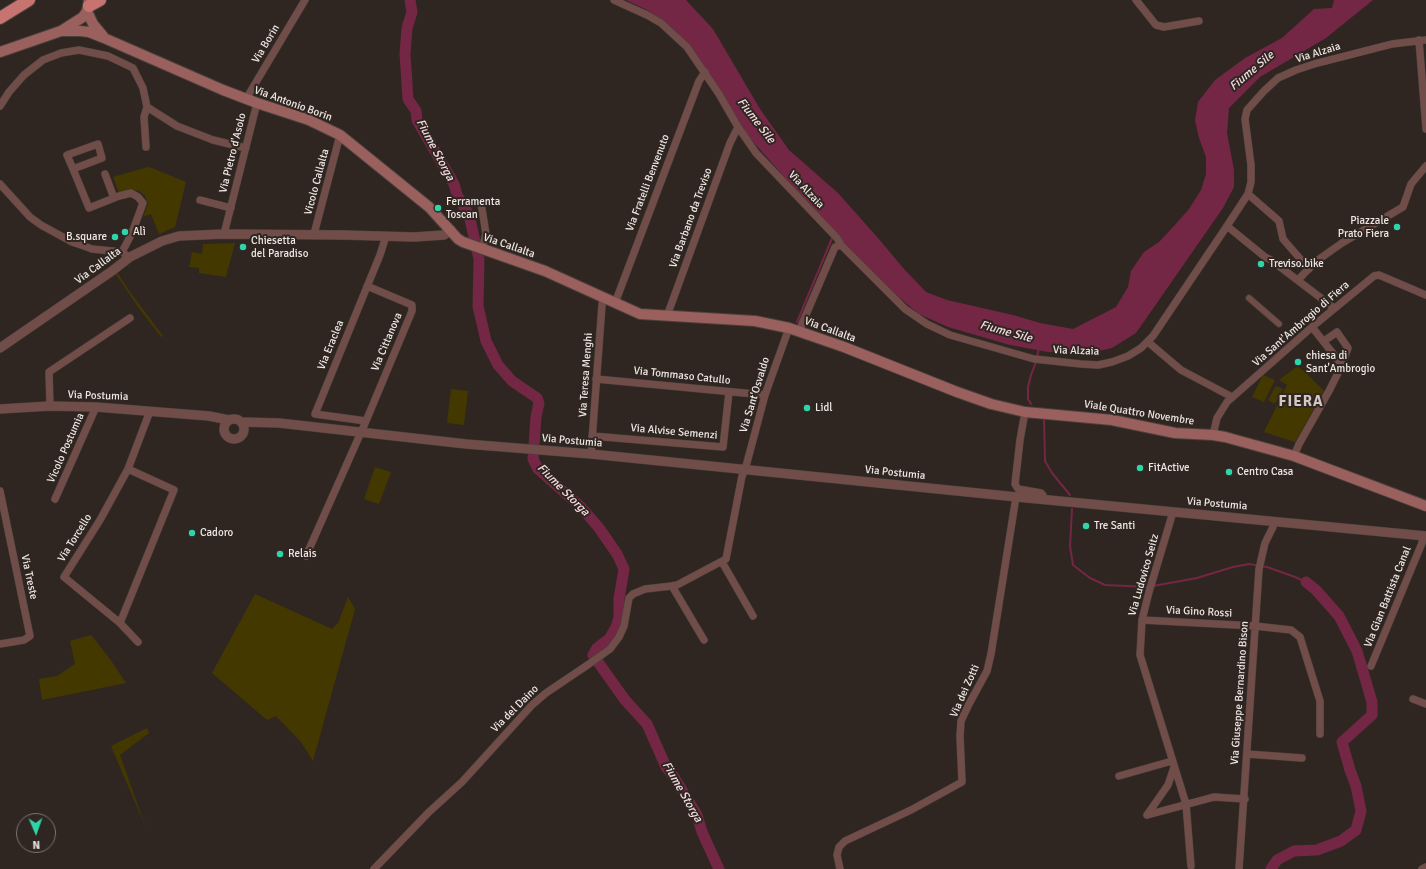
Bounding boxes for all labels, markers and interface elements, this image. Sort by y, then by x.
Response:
street label: Via Borin [249,22,283,66]
street label: Via Alzaia [1294,40,1342,66]
water label: Fiume Sile [1227,48,1277,94]
street label: Via Antonio Borin [252,84,334,124]
water label: Fiume Sile [734,95,778,147]
street label: Via Pietro d'Asolo [217,112,249,194]
water label: Fiume Storga [413,117,457,183]
street label: Via Fratelli Benvenuto [623,133,673,233]
street label: Vicolo Callalta [302,147,332,217]
street label: Via Barbano da Treviso [667,166,715,270]
street label: Via Alzaia [785,169,827,211]
place label: Ferramenta Toscan [446,195,500,221]
marker: Ferramenta Toscan [433,203,443,213]
place label: Piazzale Prato Fiera [1338,214,1389,240]
marker: Piazzale Prato Fiera [1392,222,1402,232]
place label: Alì [133,225,146,239]
marker: Alì [120,227,130,237]
place label: B.square [66,230,107,244]
street label: Via Callalta [481,231,537,261]
marker: B.square [110,232,120,242]
place label: Chiesetta del Paradiso [251,234,308,260]
marker: Chiesetta del Paradiso [238,242,248,252]
street label: Via Callalta [72,245,124,287]
place label: Treviso.bike [1269,257,1324,271]
marker: Treviso.bike [1256,259,1266,269]
street label: Via Sant'Ambrogio di Fiera [1250,278,1352,370]
street label: Via Cittanova [369,311,405,373]
street label: Via Callalta [802,315,858,345]
street label: Via Eraclea [315,318,347,372]
water label: Fiume Sile [978,318,1034,346]
street label: Via Teresa Menghi [576,332,596,418]
street label: Via Alzaia [1053,344,1099,358]
place label: chiesa di Sant'Ambrogio [1306,349,1375,375]
street label: Via Sant'Osvaldo [737,356,773,434]
marker: chiesa di Sant'Ambrogio [1293,357,1303,367]
street label: Via Tommaso Catullo [633,364,731,388]
street label: Via Postumia [67,388,129,404]
district label: FIERA [1278,393,1324,411]
street label: Viale Quattro Novembre [1083,398,1195,428]
place label: Lidl [815,401,833,415]
marker: Lidl [802,403,812,413]
street label: Vicolo Postumia [45,411,87,485]
street label: Via Alvise Semenzi [630,422,718,442]
street label: Via Postumia [541,432,603,450]
water label: Fiume Storga [534,461,592,519]
place label: FitActive [1148,461,1190,475]
street label: Via Postumia [864,463,926,483]
marker: FitActive [1135,463,1145,473]
place label: Centro Casa [1237,465,1293,479]
marker: Centro Casa [1224,467,1234,477]
street label: Via Postumia [1186,495,1248,513]
street label: Via Torcello [55,512,95,564]
place label: Tre Santi [1094,519,1135,533]
marker: Tre Santi [1081,521,1091,531]
place label: Cadoro [200,526,233,540]
marker: Cadoro [187,528,197,538]
street label: Via Ludovico Seitz [1126,532,1162,618]
street label: Via Gian Battista Canal [1362,545,1414,649]
place label: Relais [288,547,317,561]
marker: Relais [275,549,285,559]
street label: Via Treste [18,553,40,601]
street label: Via Gino Rossi [1166,604,1232,620]
street label: Via Giuseppe Bernardino Bison [1228,621,1252,765]
street label: Via dei Zotti [948,663,982,719]
street label: Via del Daino [489,683,541,735]
water label: Fiume Storga [659,759,705,825]
north arrow [16,813,56,853]
text: N [32,838,40,851]

